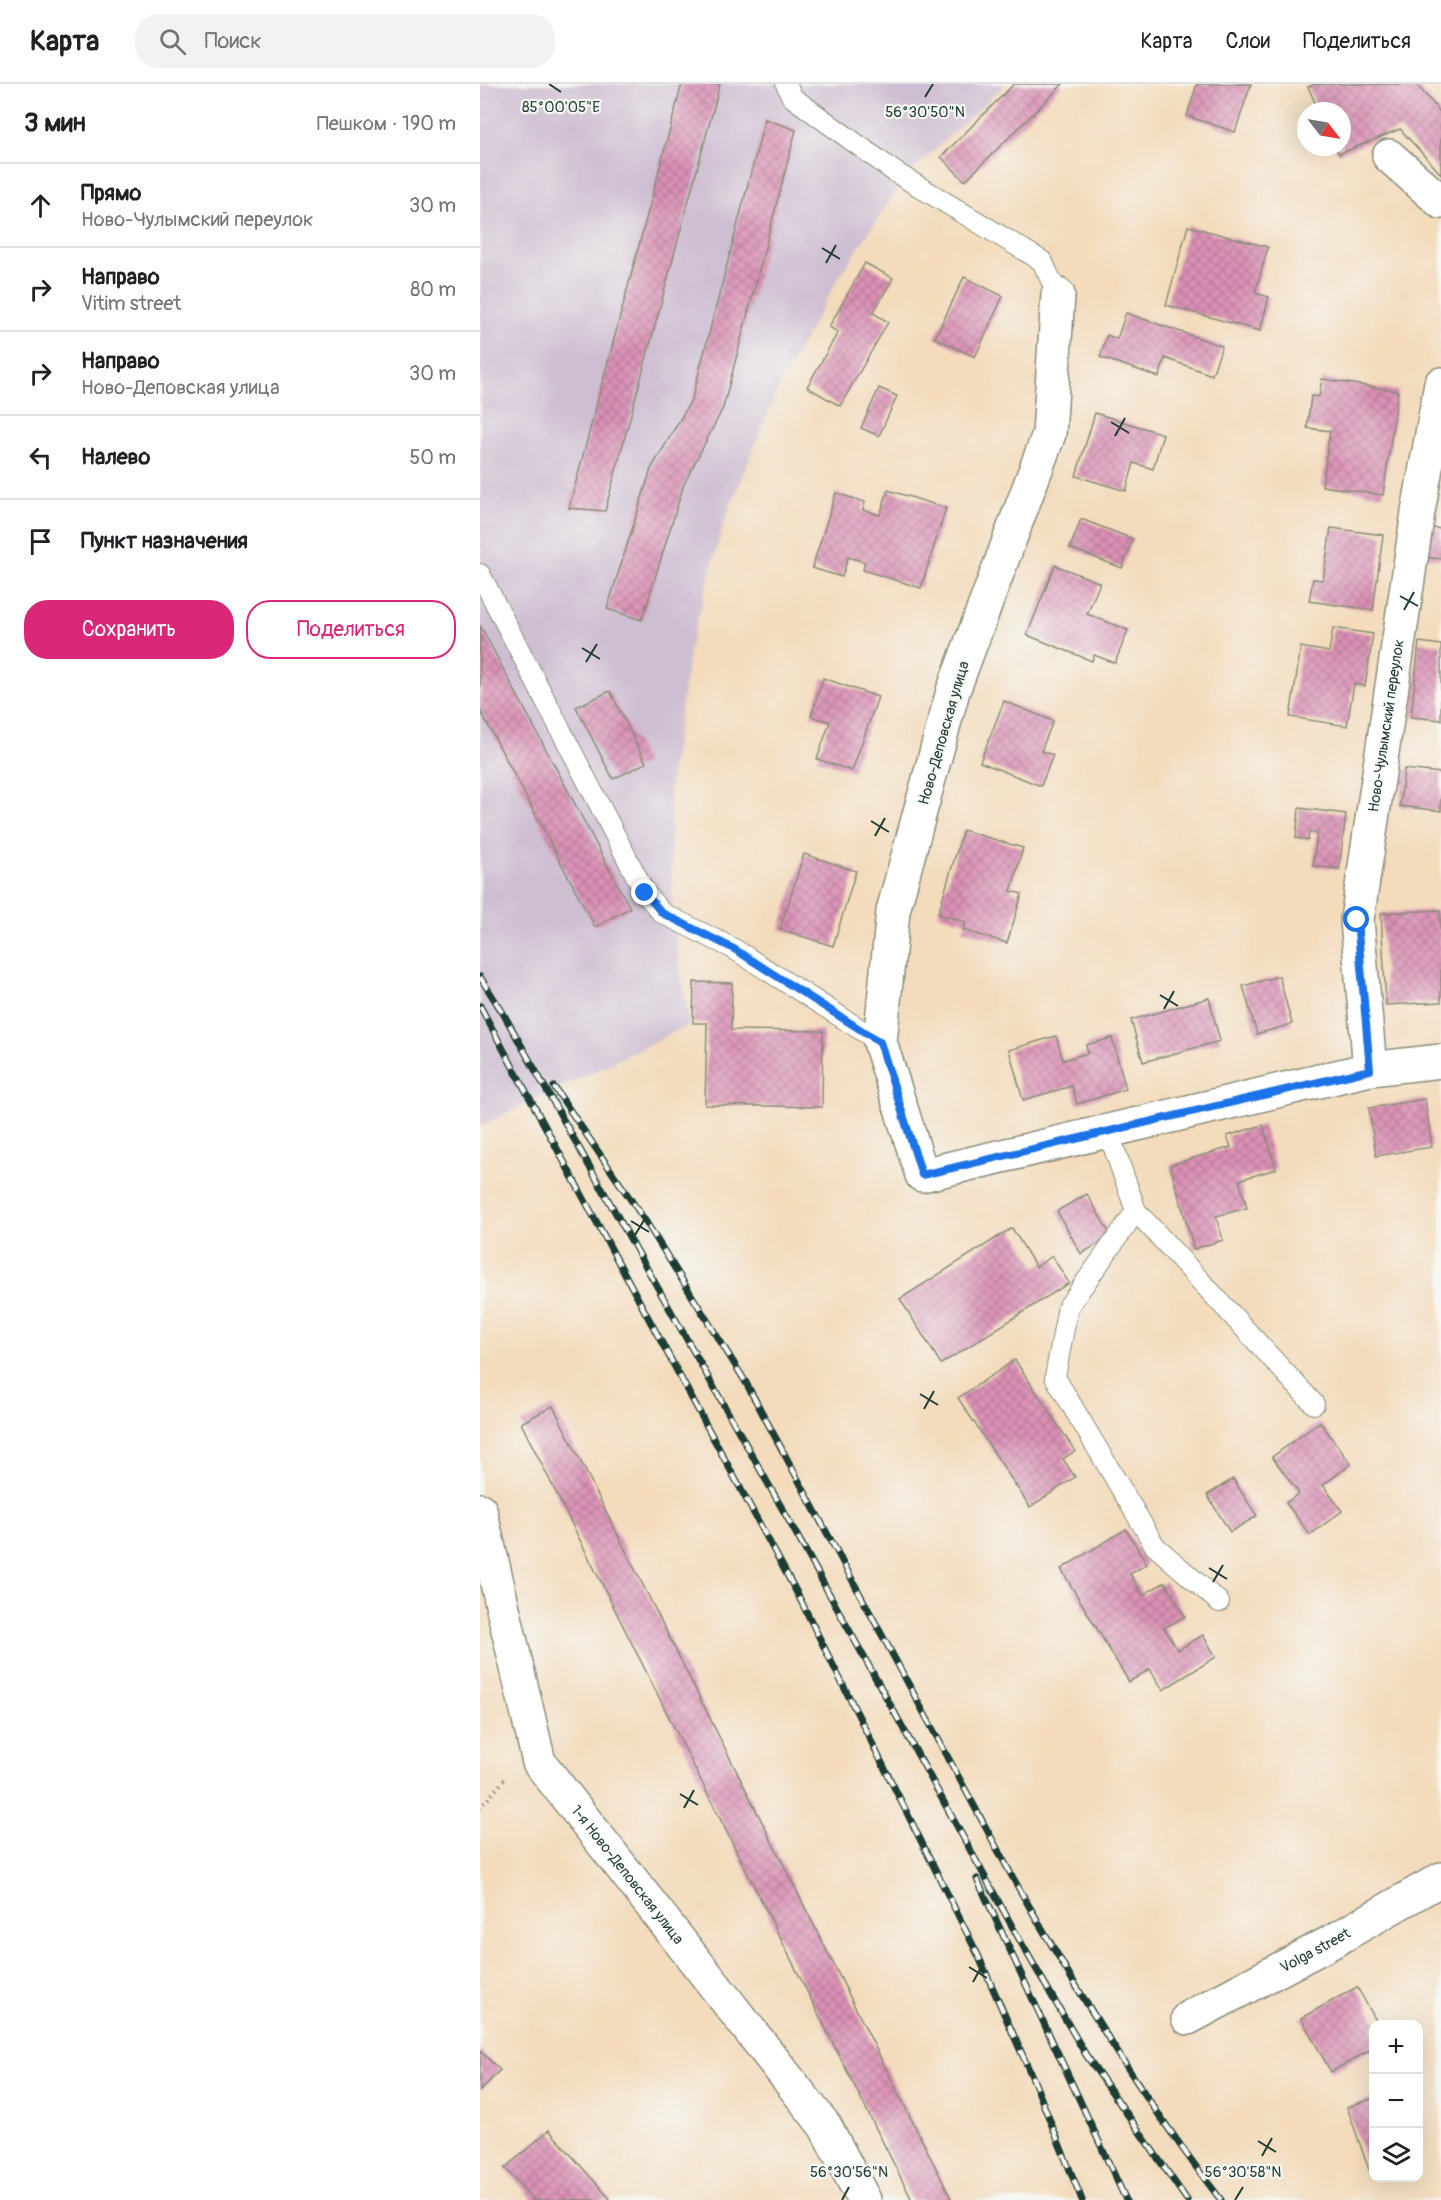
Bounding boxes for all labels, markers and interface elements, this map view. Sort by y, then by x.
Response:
search box [135,14,555,68]
text: Карта [30,24,99,59]
icon: search [156,25,189,58]
text: Поиск [204,27,262,55]
text: Карта [1140,28,1192,55]
text: Слои [1225,28,1270,55]
text: Поделиться [1303,28,1411,55]
text: 85°00'05"E [522,98,600,117]
north arrow [1297,102,1351,156]
text: 56°30'50"N [885,103,965,122]
text: 3 мин [24,107,86,139]
text: Пешком · 190 m [317,111,456,136]
text: Прямо [81,179,141,207]
icon: ahead [24,189,57,222]
text: 30 m [409,193,456,218]
text: Ново-Чулымский переулок [81,207,313,232]
text: Направо [81,263,160,291]
icon: right [24,273,57,306]
text: 80 m [410,277,456,302]
text: Vitim street [81,291,181,316]
text: Направо [81,347,160,375]
icon: right [24,357,57,390]
text: 30 m [409,361,456,386]
text: Ново-Деповская улица [81,375,279,400]
icon: left [24,441,57,474]
text: Налево [81,443,150,471]
text: 50 m [409,445,456,470]
icon: arrive [24,525,57,558]
text: Пункт назначения [81,527,248,555]
button: Сохранить [24,600,234,659]
button: Поделиться [246,600,456,659]
street label: Ново-Чулымский переулок [1364,638,1408,813]
street label: Ново-Деповская улица [914,659,974,807]
route end [631,879,657,905]
route start [1343,906,1369,932]
street label: 1-я Ново-Деповская улица [567,1801,688,1948]
street label: Volga street [1277,1923,1355,1977]
map controls [1369,2020,1423,2182]
button: + [1369,2020,1423,2074]
button: − [1369,2074,1423,2128]
button: layers [1369,2128,1423,2182]
text: 56°30'56"N [810,2163,888,2182]
text: 56°30'58"N [1205,2163,1281,2182]

